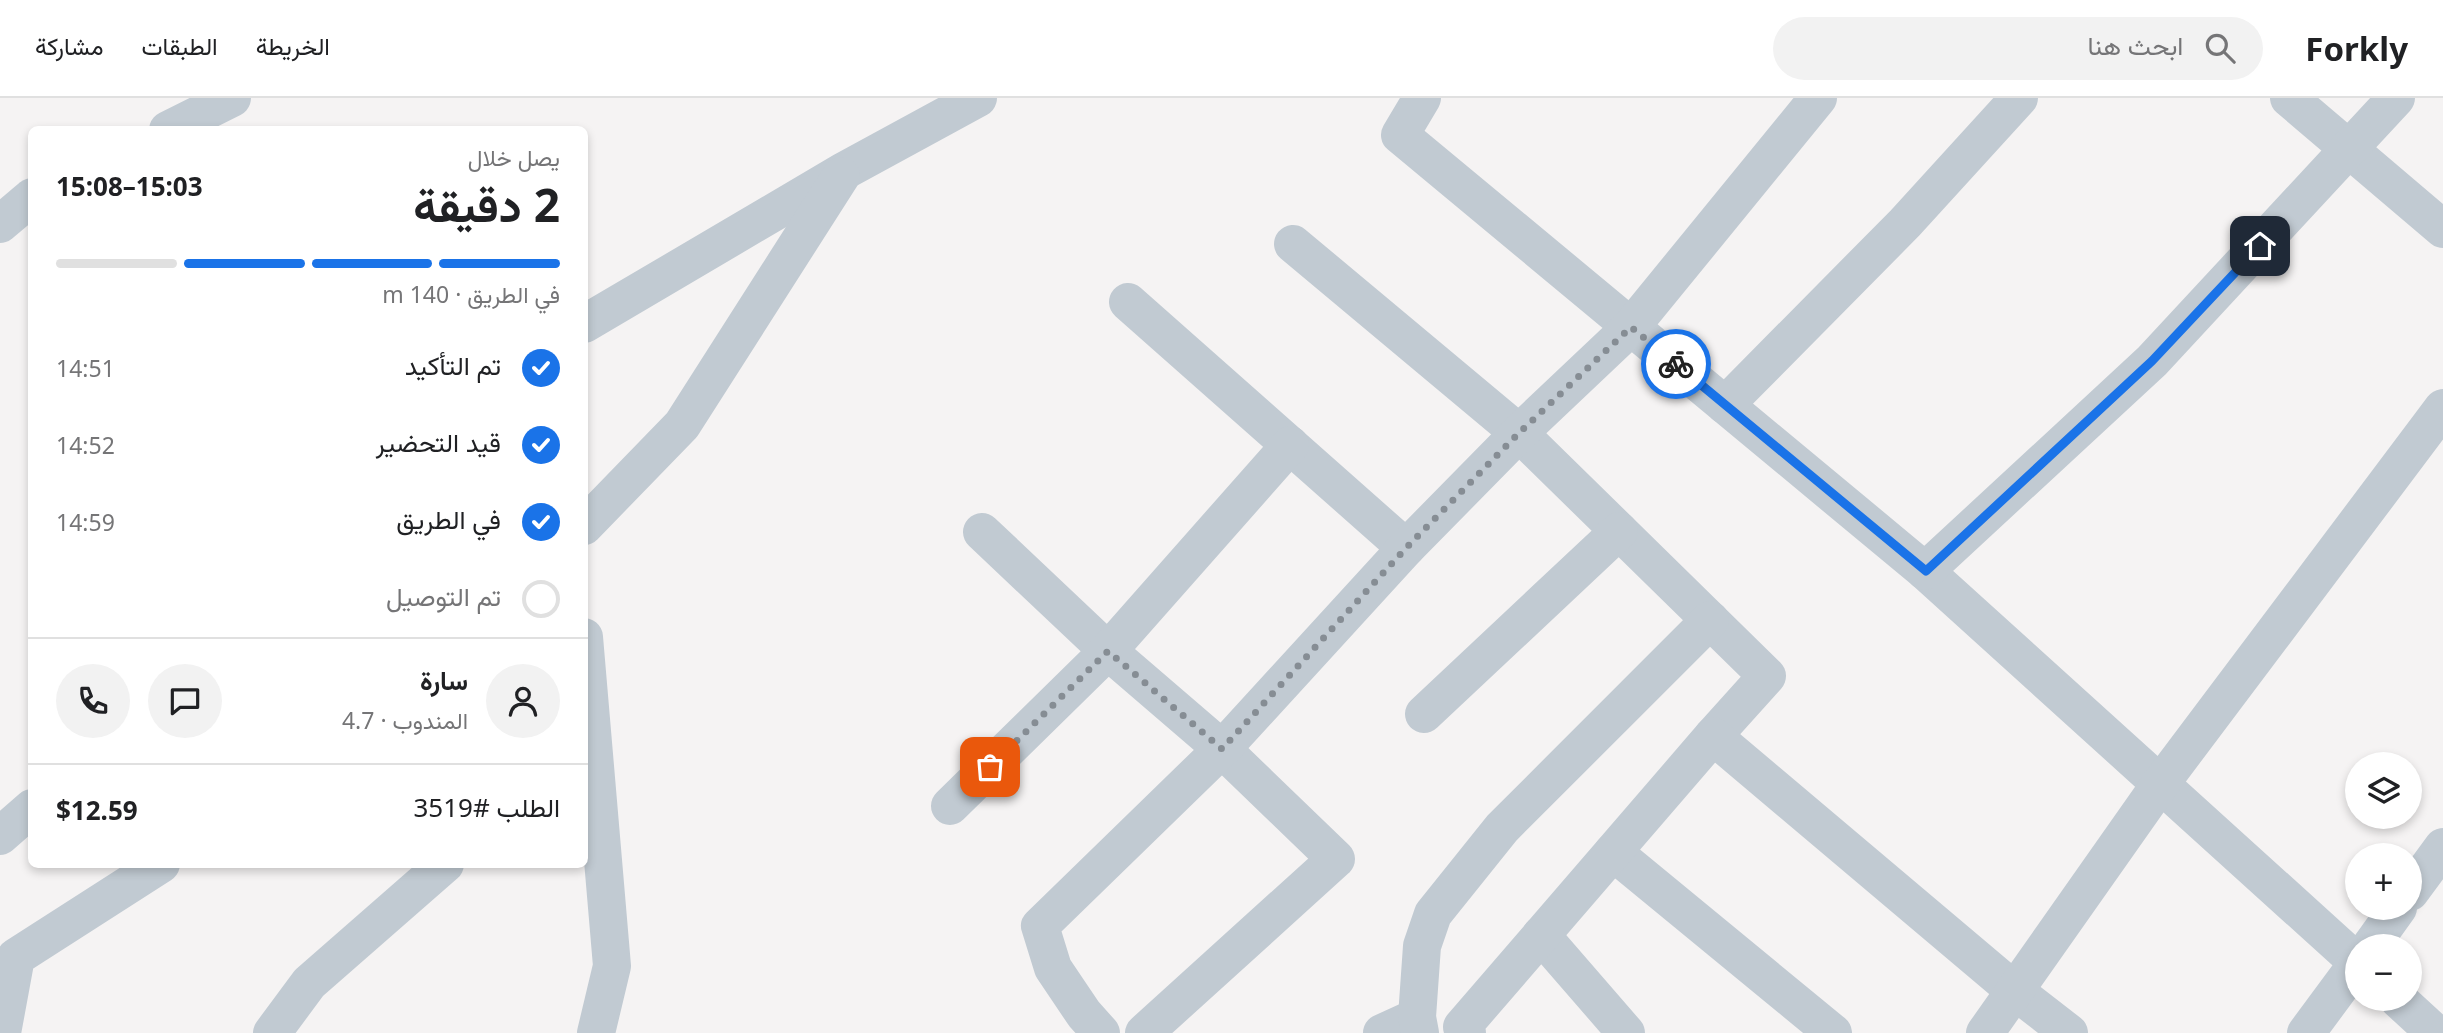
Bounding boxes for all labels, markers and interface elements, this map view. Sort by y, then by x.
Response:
search box [1773,17,2263,80]
text: Forkly [2305,26,2408,71]
text: ابحث هنا [2087,27,2183,63]
text: مشاركة [35,29,103,62]
text: الطبقات [141,29,218,62]
text: الخريطة [256,29,330,62]
icon: search [2201,29,2239,67]
text: يصل خلال [468,141,560,173]
text: 15:03–15:08 [56,168,203,204]
text: 2 دقيقة [413,173,560,235]
pin [2230,216,2290,276]
icon: home [2241,227,2279,265]
text: في الطريق · 140 m [382,278,560,310]
courier [1641,329,1711,399]
icon: bike [1657,345,1695,383]
text: تم التأكيد [405,347,501,383]
icon: check [522,349,560,387]
text: 14:51 [56,352,115,384]
text: قيد التحضير [376,424,501,460]
icon: check [522,426,560,464]
text: 14:52 [56,429,115,461]
text: في الطريق [396,501,501,537]
icon: check [522,503,560,541]
text: 14:59 [56,506,115,538]
text: تم التوصيل [386,578,501,614]
text: سارة [420,662,468,698]
button: phone [56,664,130,738]
button: chat [148,664,222,738]
button: person [486,664,560,738]
text: المندوب · 4.7 [342,704,468,736]
pin [960,737,1020,797]
icon: bag [971,748,1009,786]
map controls [2345,752,2422,1011]
button: layers [2345,752,2422,829]
text: الطلب #3519 [413,789,560,825]
text: $12.59 [56,792,138,828]
button: + [2345,843,2422,920]
button: − [2345,934,2422,1011]

